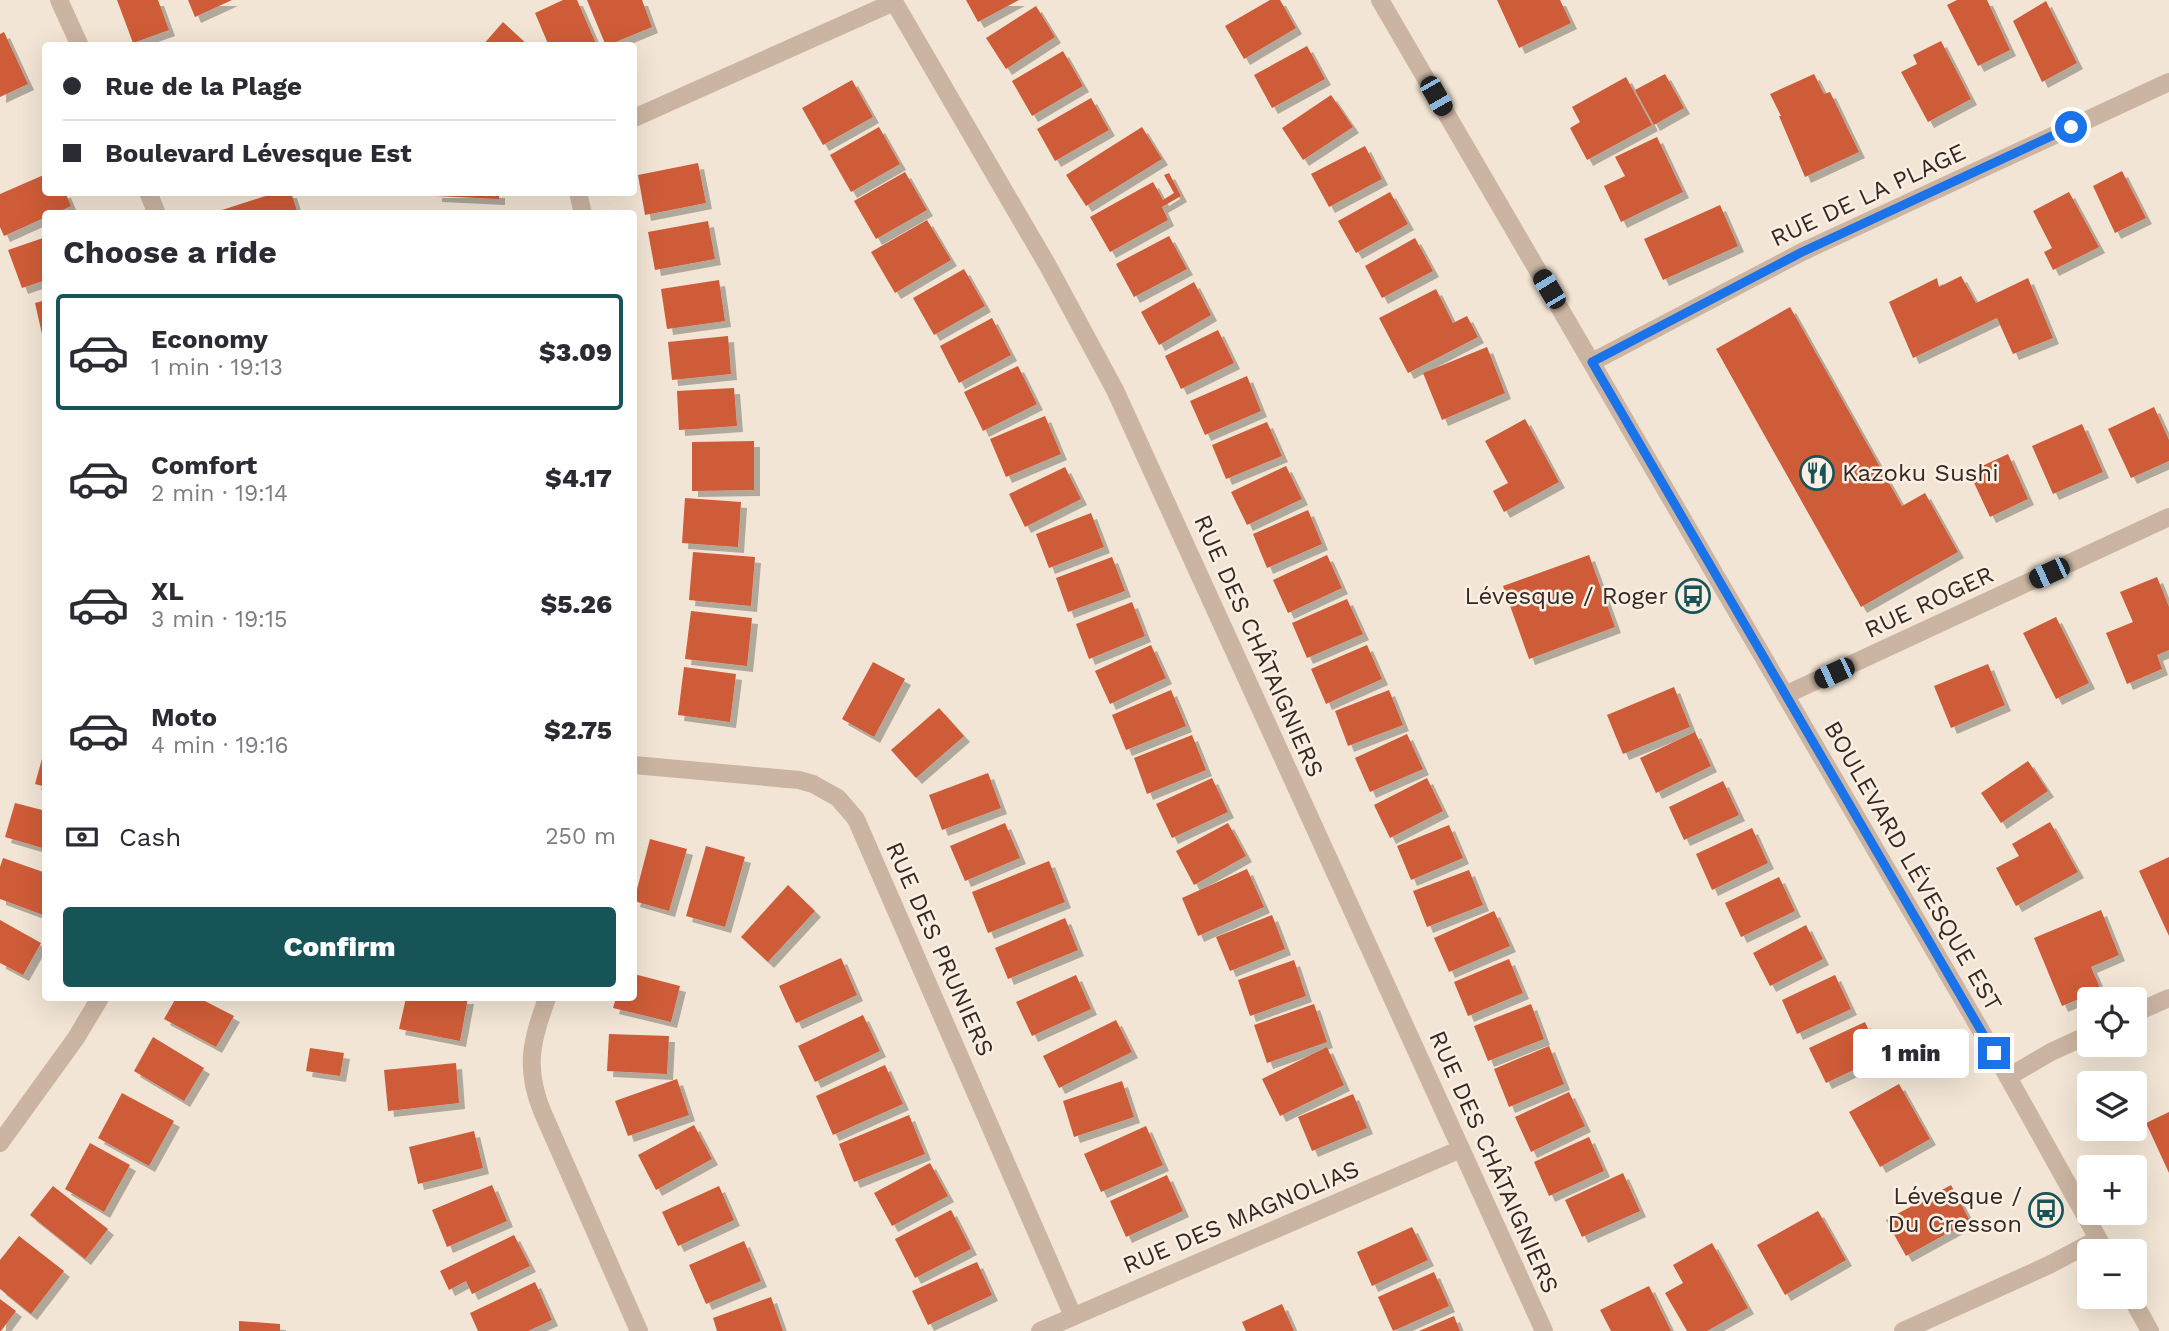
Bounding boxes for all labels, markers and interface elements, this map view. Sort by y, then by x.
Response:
text: Rue de la Plage [105,71,302,101]
car [1417,73,1456,119]
route start [2055,111,2087,143]
text: Boulevard Lévesque Est [105,138,412,168]
street label: RUE DE LA PLAGE [1766,138,1970,252]
text: Choose a ride [63,233,277,271]
car [1530,266,1569,312]
icon: car [67,321,130,384]
text: Economy [151,324,268,354]
text: $3.09 [539,337,612,367]
text: 1 min · 19:13 [151,354,283,381]
icon: car [67,447,130,510]
text: Comfort [151,450,257,480]
restaurant icon: Kazoku Sushi [1798,454,1836,492]
place label: Kazoku Sushi [1842,459,1999,487]
text: $4.17 [545,463,612,493]
text: 2 min · 19:14 [151,480,288,507]
street label: RUE DES CHÂTAIGNIERS [1188,510,1330,782]
car [2026,555,2073,591]
street label: RUE ROGER [1860,560,1998,644]
icon: car [67,573,130,636]
text: XL [151,576,184,606]
bus stop icon: Lévesque / Roger [1674,577,1712,615]
place label: Lévesque / Roger [1465,582,1668,610]
text: $5.26 [541,589,612,619]
text: 3 min · 19:15 [151,606,287,633]
car [1811,655,1858,691]
icon: car [67,699,130,762]
text: Moto [151,702,217,732]
text: $2.75 [544,715,612,745]
street label: BOULEVARD LÉVESQUE EST [1818,716,2008,1016]
text: 4 min · 19:16 [151,732,289,759]
icon: cash [63,818,101,856]
text: Cash [119,822,181,852]
text: 250 m [545,823,616,850]
street label: RUE DES PRUNIERS [880,838,1000,1060]
button: Confirm [63,907,616,987]
map controls [2077,987,2147,1309]
button: locate [2077,987,2147,1057]
street label: RUE DES CHÂTAIGNIERS [1423,1026,1565,1298]
callout: 1 min [1854,1028,1969,1078]
route end [1978,1037,2010,1069]
text: 1 min [1881,1040,1941,1067]
button: layers [2077,1071,2147,1141]
street label: RUE DES MAGNOLIAS [1119,1155,1363,1279]
button: + [2077,1155,2147,1225]
place label: Lévesque / Du Cresson [1887,1182,2022,1238]
bus stop icon: Lévesque / Du Cresson [2027,1191,2065,1229]
button: − [2077,1239,2147,1309]

